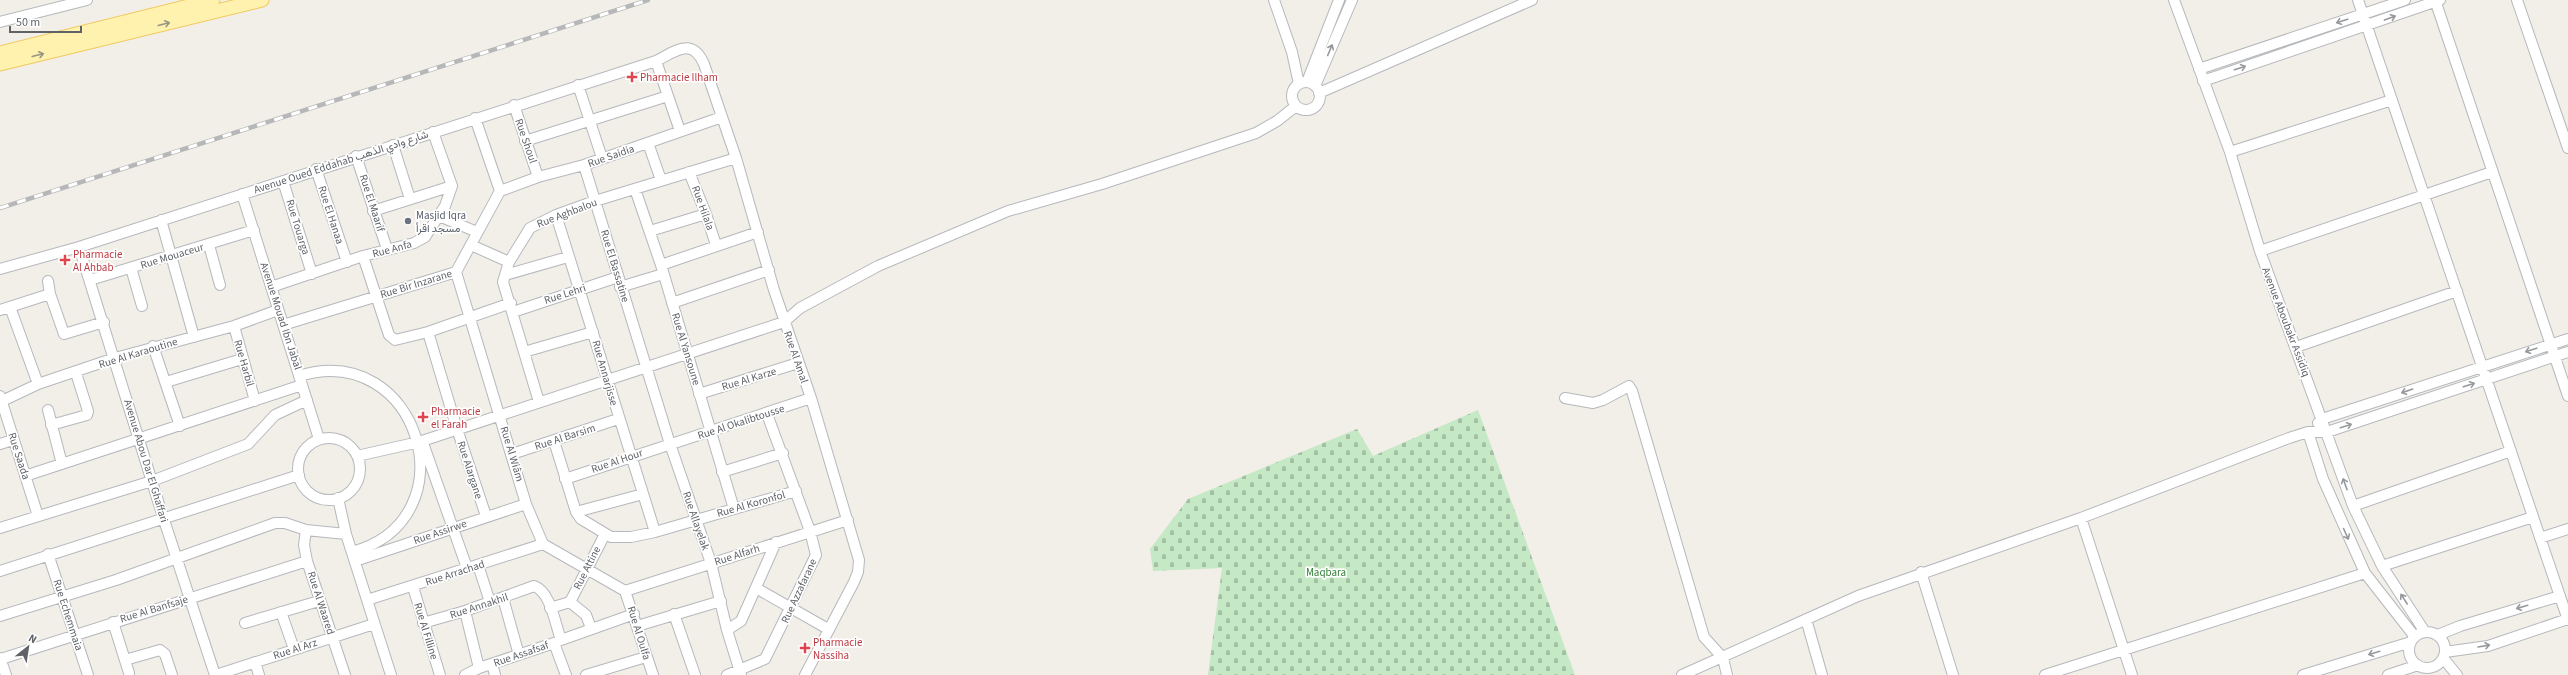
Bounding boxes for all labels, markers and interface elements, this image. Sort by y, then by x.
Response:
scale bar [10,8,81,34]
text: 50 m [16,14,40,31]
one-way arrow [2384,14,2397,21]
one-way arrow [2335,18,2348,25]
one-way arrow [157,20,170,27]
one-way arrow [1327,44,1334,56]
one-way arrow [31,51,44,58]
one-way arrow [2234,64,2247,71]
place label: Pharmacie Ilham [640,70,718,85]
marker: Pharmacie Ilham [627,72,637,82]
street label: Rue Shoul [511,117,541,166]
street label: Avenue Oued Eddahab شارع وادي الذهب [252,127,431,199]
street label: Rue Saidia [586,141,636,171]
street label: Rue El Maarif [356,172,389,234]
street label: Rue El Hanaa [315,184,347,246]
street label: Rue Hilala [688,184,718,232]
street label: Rue Aghbalou [535,195,599,231]
street label: Rue Touarga [282,197,314,257]
place label: Masjid Iqra مسجد اقرأ [416,208,466,236]
marker: Masjid Iqra مسجد اقرأ [403,216,413,226]
street label: Rue El Bassatine [597,228,633,305]
street label: Rue Anfa [371,237,413,261]
street label: Rue Mouaceur [139,239,206,273]
place label: Pharmacie Al Ahbab [73,247,123,275]
marker: Pharmacie Al Ahbab [60,255,70,265]
street label: Avenue Mouad Ibn Jabal [257,260,306,372]
street label: Avenue Aboubakr Assidiq [2258,265,2314,379]
street label: Rue Bir Inzarane [378,266,454,302]
street label: Rue Lehri [542,280,588,308]
street label: Rue Al Yansoune [668,311,704,388]
street label: Rue Al Amal [780,329,812,385]
street label: Rue Al Karaoutine [97,334,180,372]
street label: Rue Harbil [230,338,258,388]
street label: Rue Annarjisse [589,339,622,408]
one-way arrow [2525,347,2537,355]
street label: Rue Al Karze [720,363,779,394]
one-way arrow [2463,380,2475,388]
one-way arrow [2401,388,2414,395]
street label: Avenue Abou Dar El Ghaffari [120,398,172,524]
street label: Rue Al Okalibtousse [696,401,787,443]
place label: Pharmacie el Farah [431,404,481,432]
marker: Pharmacie el Farah [418,412,428,422]
street label: Rue Al Barsim [533,420,597,454]
one-way arrow [2339,421,2351,429]
street label: Rue Al Wiâm [497,425,527,483]
street label: Rue Saada [4,431,34,481]
street label: Rue Alargane [454,439,487,502]
street label: Rue Al Hour [589,445,645,477]
one-way arrow [2341,478,2348,491]
street label: Rue Al Koronfol [715,487,787,521]
street label: Rue Allayelak [679,490,713,553]
street label: Rue Assirwe [411,516,469,548]
one-way arrow [2343,527,2351,539]
street label: Rue Alfarh [712,541,762,569]
street label: Rue Attine [570,543,605,592]
street label: Rue Arrachad [423,556,487,590]
street label: Rue Azzafarane [777,556,821,626]
park label: Maqbara [1306,565,1346,580]
street label: Rue Al Waared [304,569,338,637]
street label: Rue Echemmaia [49,577,87,653]
street label: Rue Annakhil [448,589,510,622]
street label: Rue Al Banfsaje [118,591,190,626]
one-way arrow [2400,594,2408,605]
street label: Rue Al Filline [410,601,442,662]
street label: Rue Al Oulfa [624,604,654,662]
one-way arrow [2516,604,2529,611]
north arrow [8,627,48,667]
text: N [26,630,40,647]
street label: Rue Al Arz [271,635,319,663]
place label: Pharmacie Nassiha [813,635,863,663]
street label: Rue Assafsaf [491,637,551,670]
one-way arrow [2477,642,2490,650]
marker: Pharmacie Nassiha [800,643,810,653]
one-way arrow [2368,650,2381,657]

